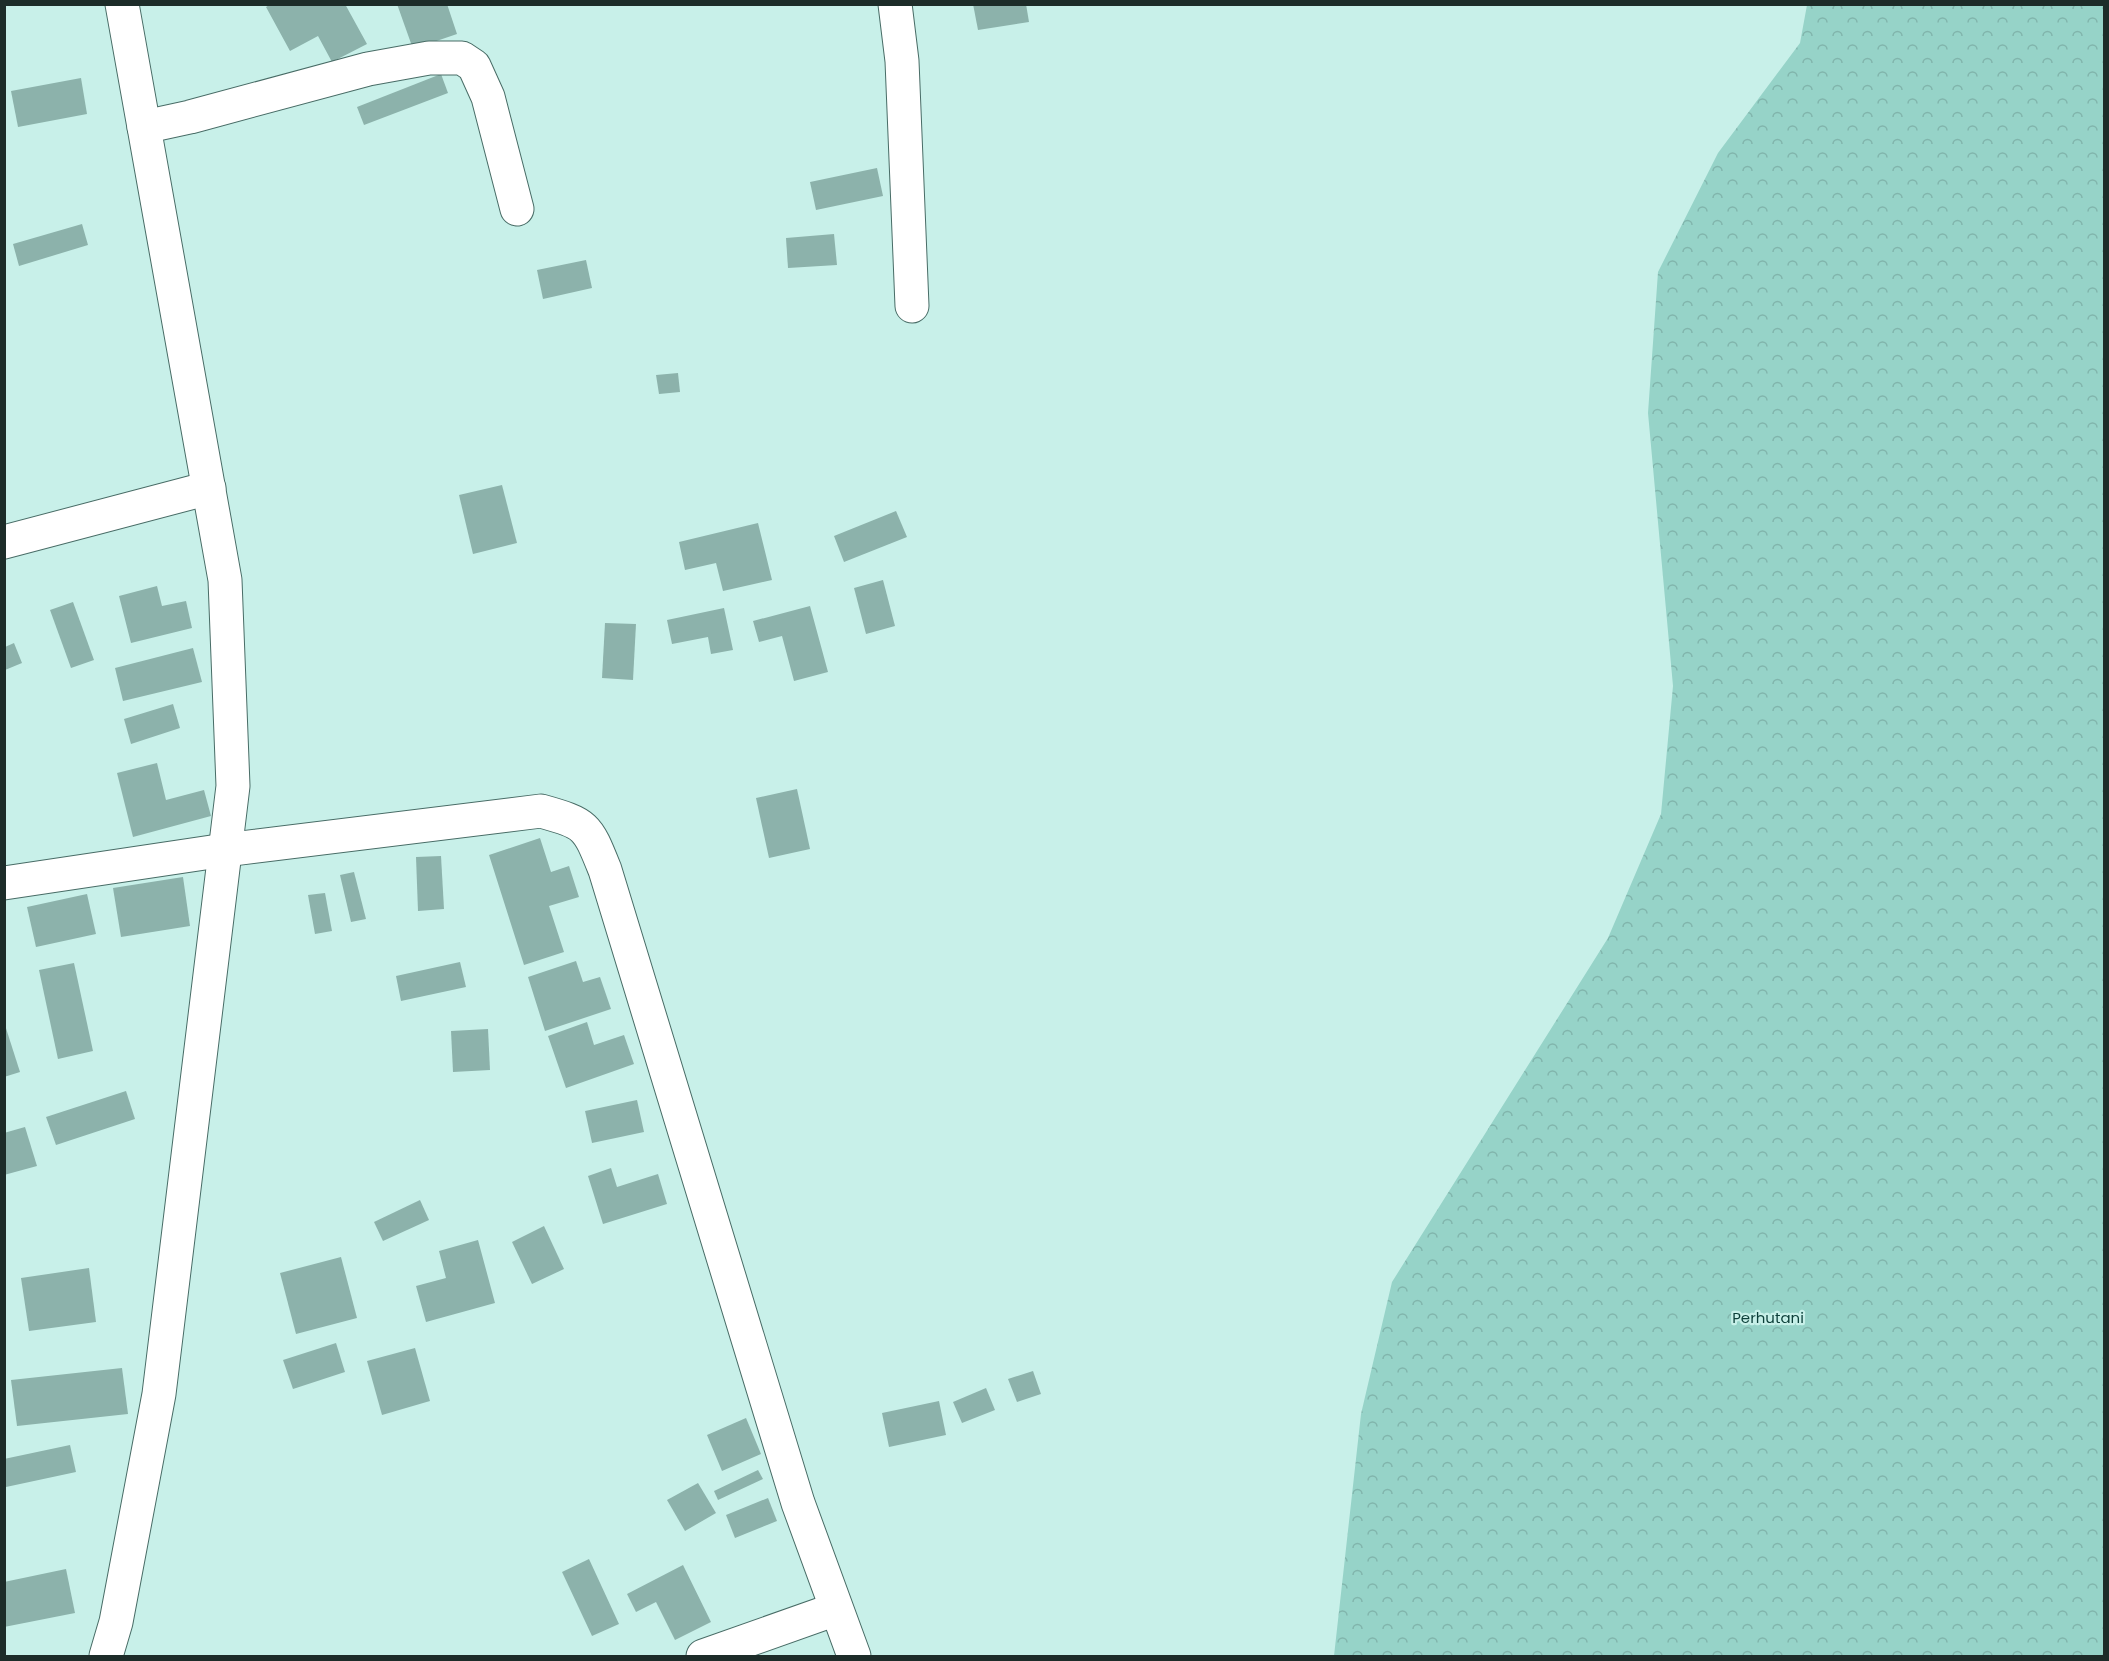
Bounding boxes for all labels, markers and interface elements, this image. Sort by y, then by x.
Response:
park label: Perhutani [1732,1307,1804,1328]

